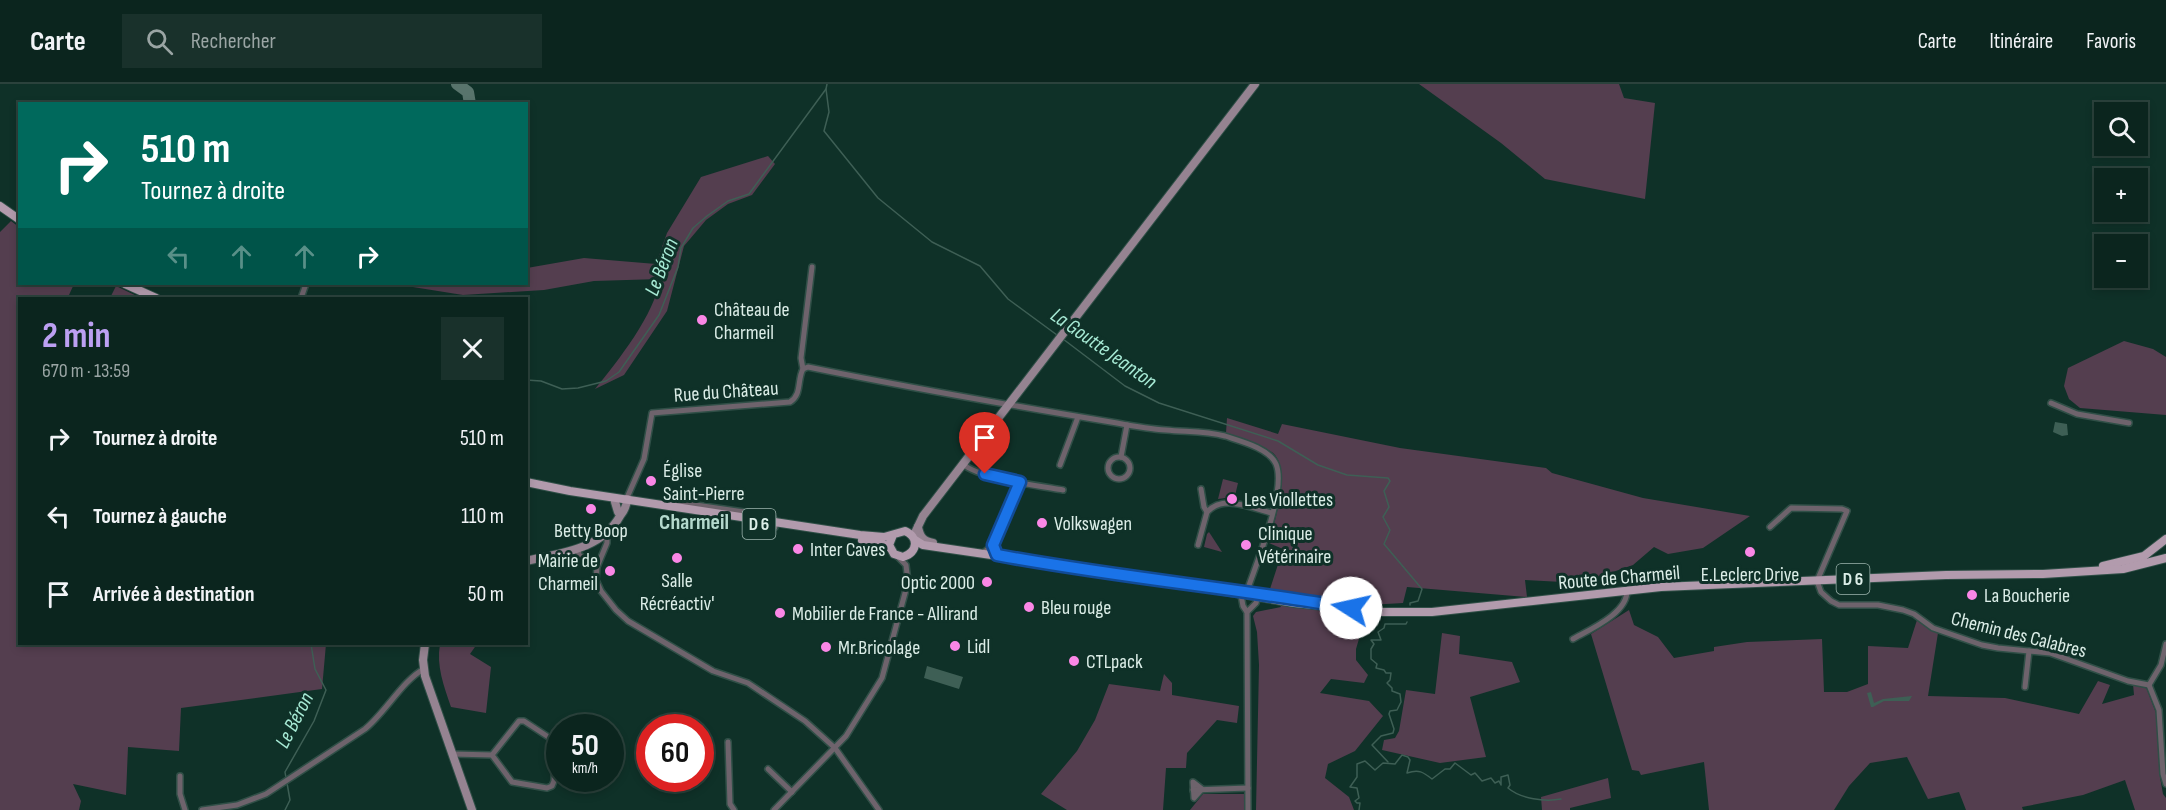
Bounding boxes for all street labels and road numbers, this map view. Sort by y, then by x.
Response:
street label: Rue du Château [673,376,779,408]
road number: D 6 [742,509,776,539]
street label: Route de Charmeil [1557,561,1681,595]
road number: D 6 [1836,564,1870,594]
street label: Chemin des Calabres [1949,607,2089,663]

